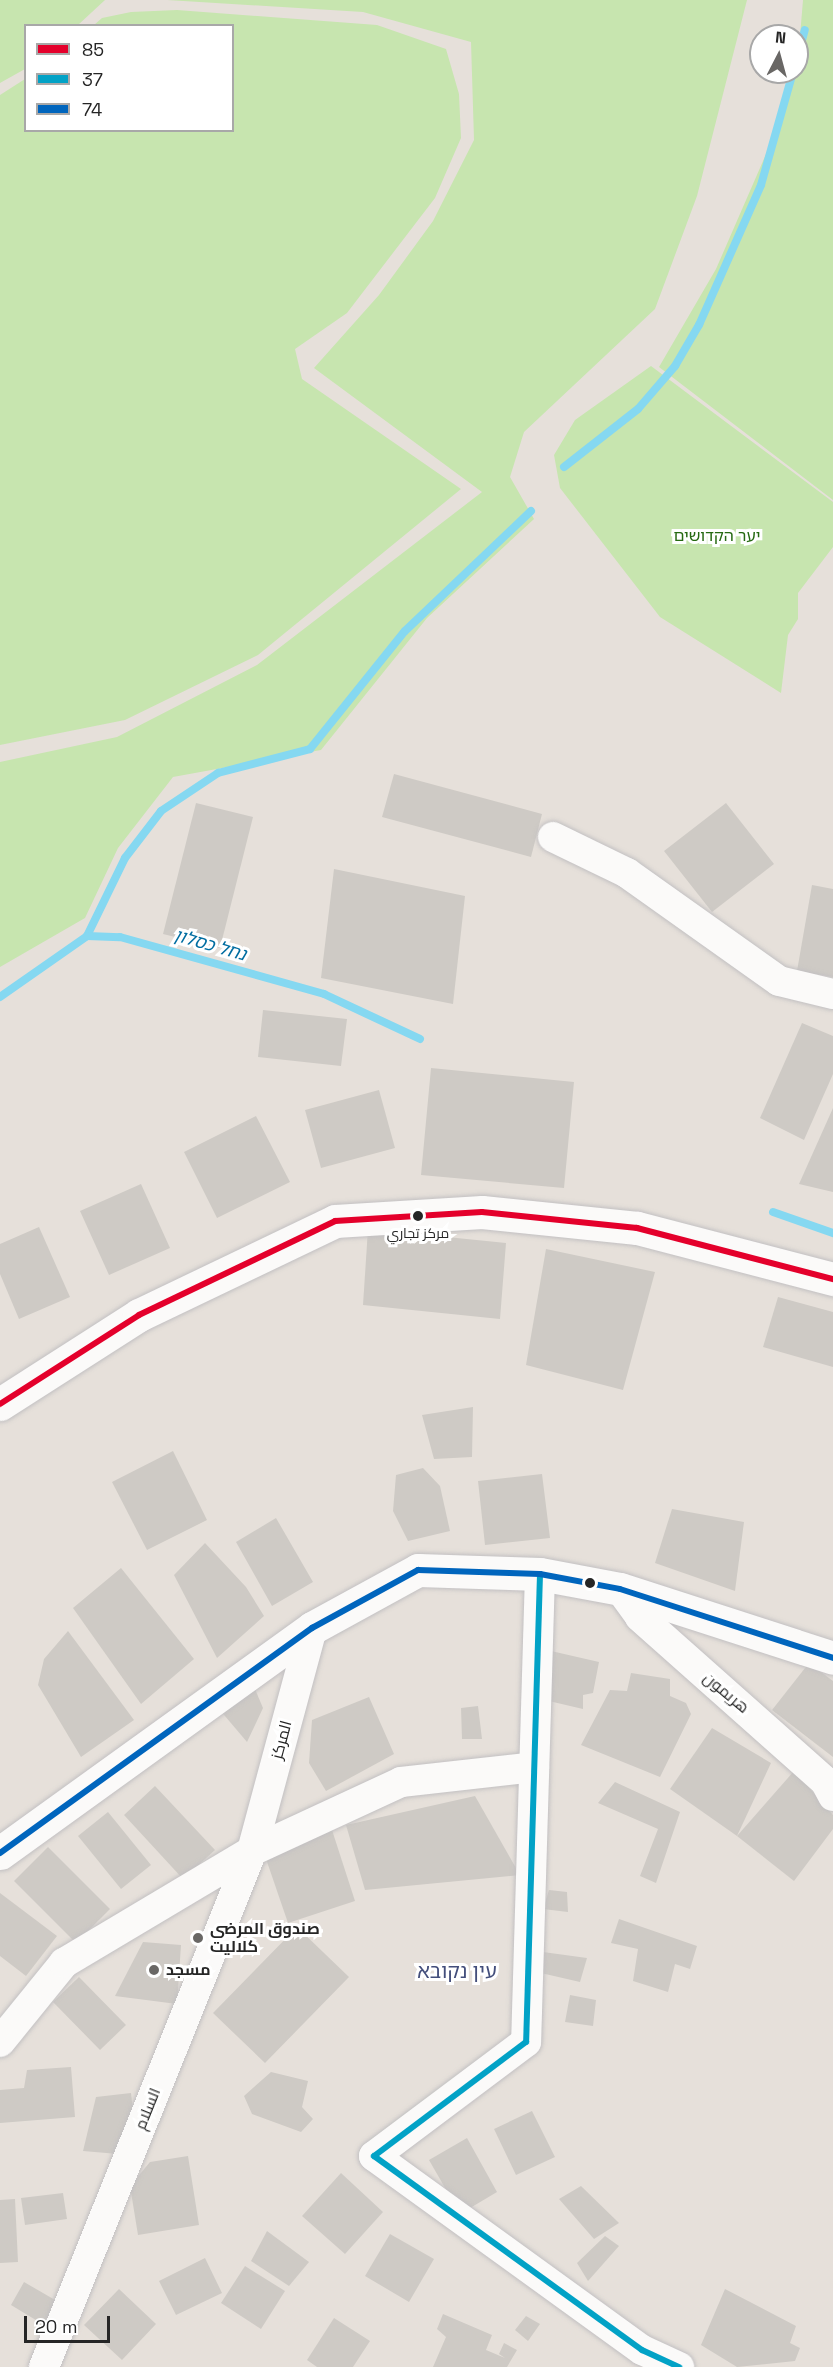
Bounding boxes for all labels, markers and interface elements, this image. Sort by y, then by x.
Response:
legend [24,24,234,132]
north arrow [749,24,809,84]
text: N [774,27,787,49]
text: 85 [82,38,104,61]
text: 37 [82,68,103,91]
text: 74 [82,98,102,121]
park label: יער הקדושים [673,526,761,546]
water label: נחל כסלון [171,924,249,966]
marker: مركز تجاري [412,1210,424,1222]
place label: مركز تجاري [387,1225,449,1241]
unlabelled marker [584,1577,596,1589]
street label: هريمون [699,1668,753,1718]
street label: المركز [268,1719,296,1761]
place label: صندوق المرضى كلاليت [210,1919,320,1957]
marker: صندوق المرضى كلاليت [191,1931,205,1945]
district label: עין נקובא [417,1959,497,1983]
place label: مسجد [166,1960,210,1980]
marker: مسجد [147,1963,161,1977]
street label: السلام [131,2085,165,2133]
scale bar [27,2304,112,2342]
text: 20 m [35,2315,78,2338]

